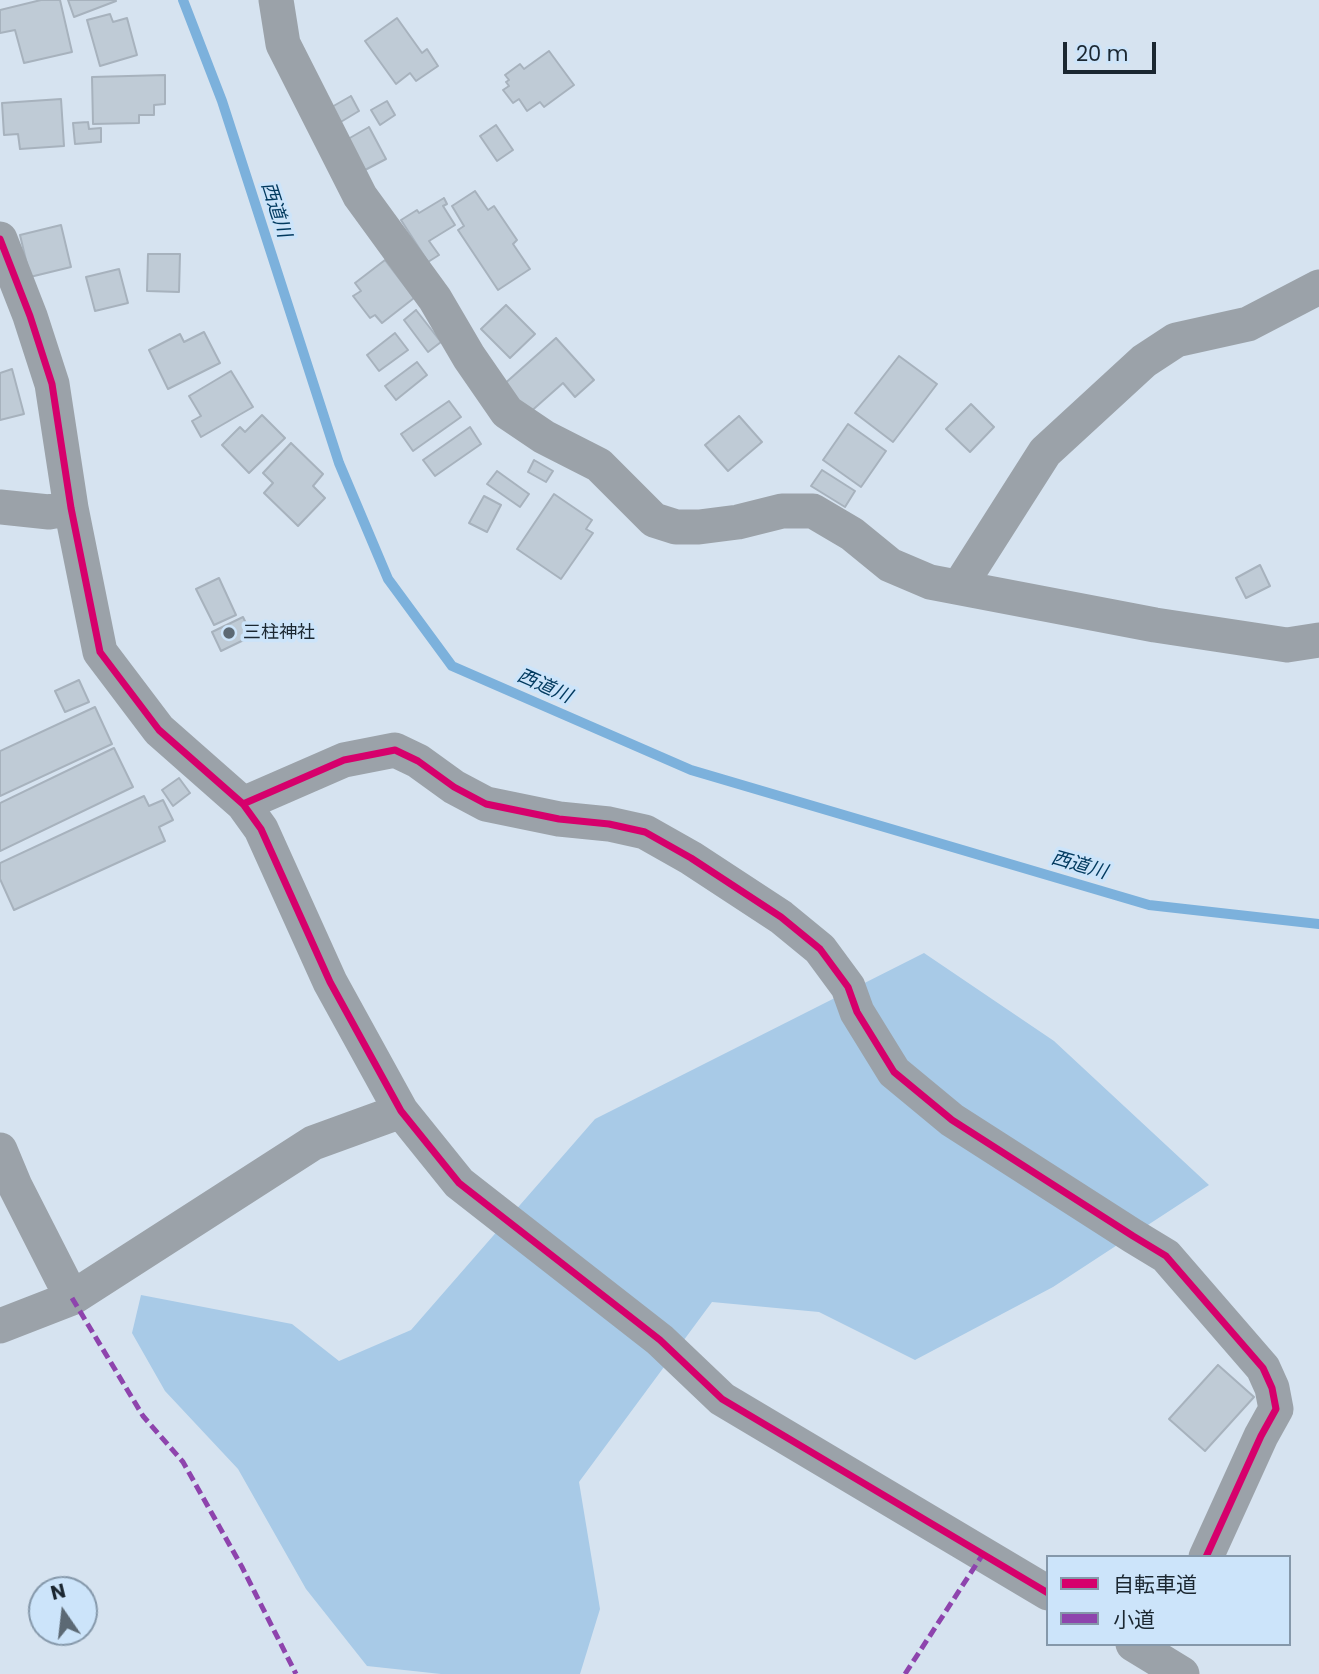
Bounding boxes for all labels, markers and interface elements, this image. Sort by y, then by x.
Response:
scale bar [1067,28,1160,72]
text: 20 m [1076,39,1129,68]
water label: 西道川 [255,179,295,241]
place label: 三柱神社 [243,622,315,644]
marker: 三柱神社 [221,625,237,641]
water label: 西道川 [513,665,575,709]
water label: 西道川 [1048,847,1110,885]
legend [1046,1555,1291,1646]
text: 自転車道 [1113,1570,1197,1599]
north arrow [28,1576,98,1646]
text: N [48,1577,68,1607]
text: 小道 [1113,1605,1155,1634]

